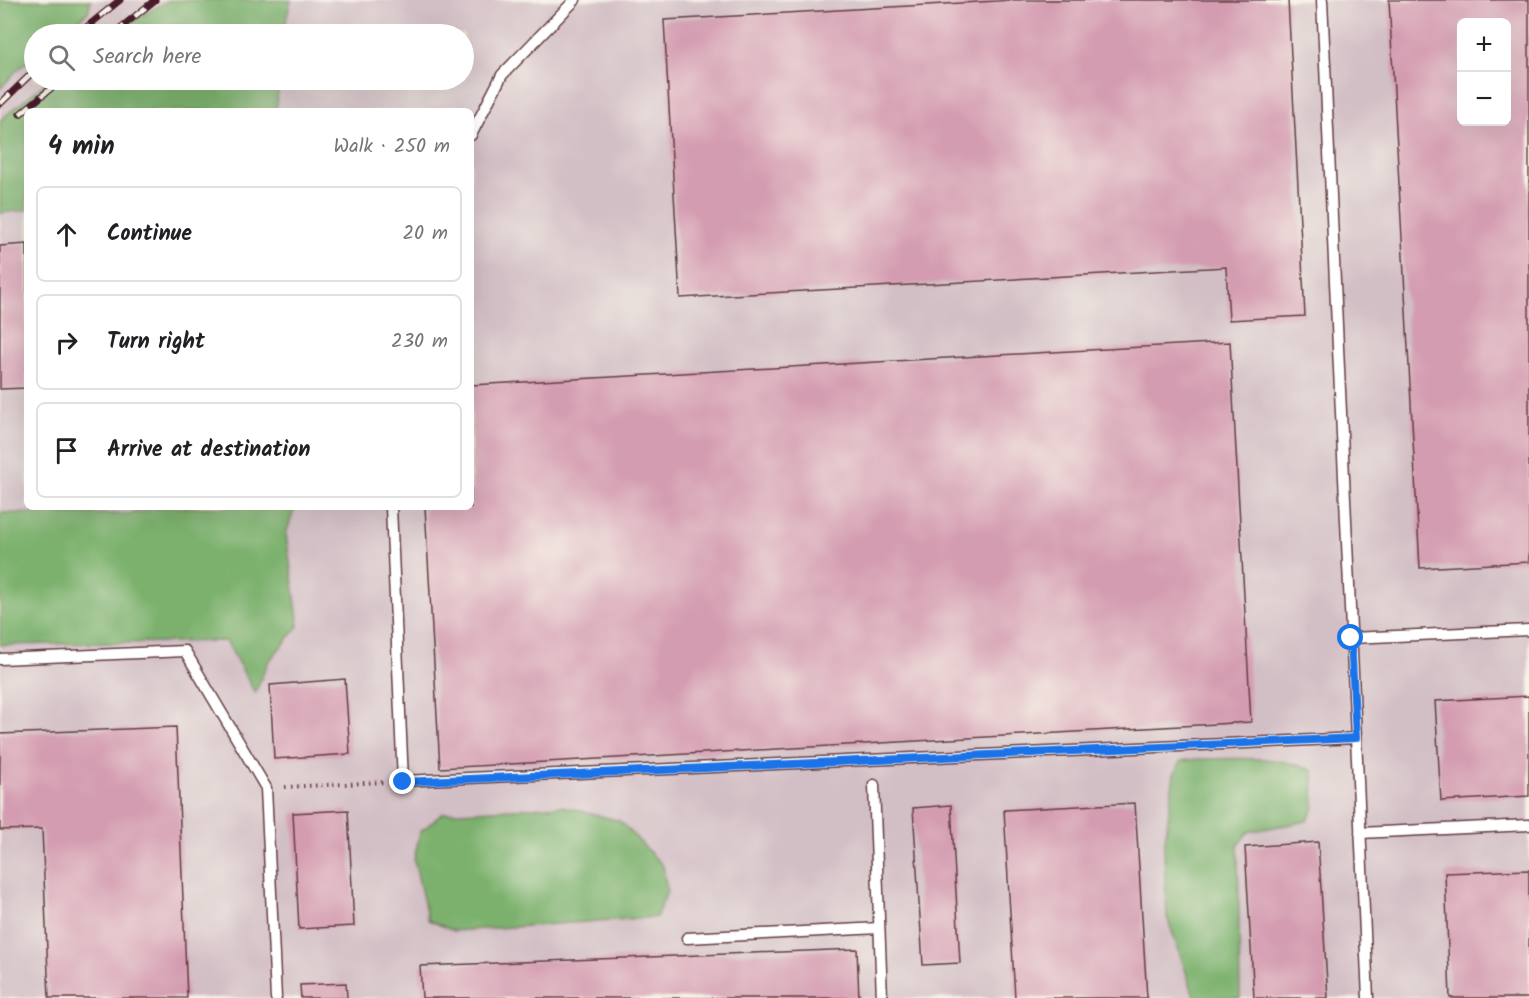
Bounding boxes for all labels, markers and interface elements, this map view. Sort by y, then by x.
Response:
map controls [1457,18,1511,126]
button: + [1457,18,1511,72]
search box [24,24,474,90]
text: Search here [93,40,201,75]
icon: search [45,41,78,74]
button: − [1457,72,1511,126]
text: 4 min [48,126,115,168]
text: Walk · 250 m [334,131,450,163]
text: Continue [107,217,192,252]
icon: ahead [50,218,83,251]
text: 20 m [402,218,448,250]
text: Turn right [107,325,205,360]
icon: right [50,326,83,359]
text: 230 m [391,326,448,358]
text: Arrive at destination [107,433,310,468]
icon: arrive [50,434,83,467]
route start [1337,624,1363,650]
route end [389,768,415,794]

